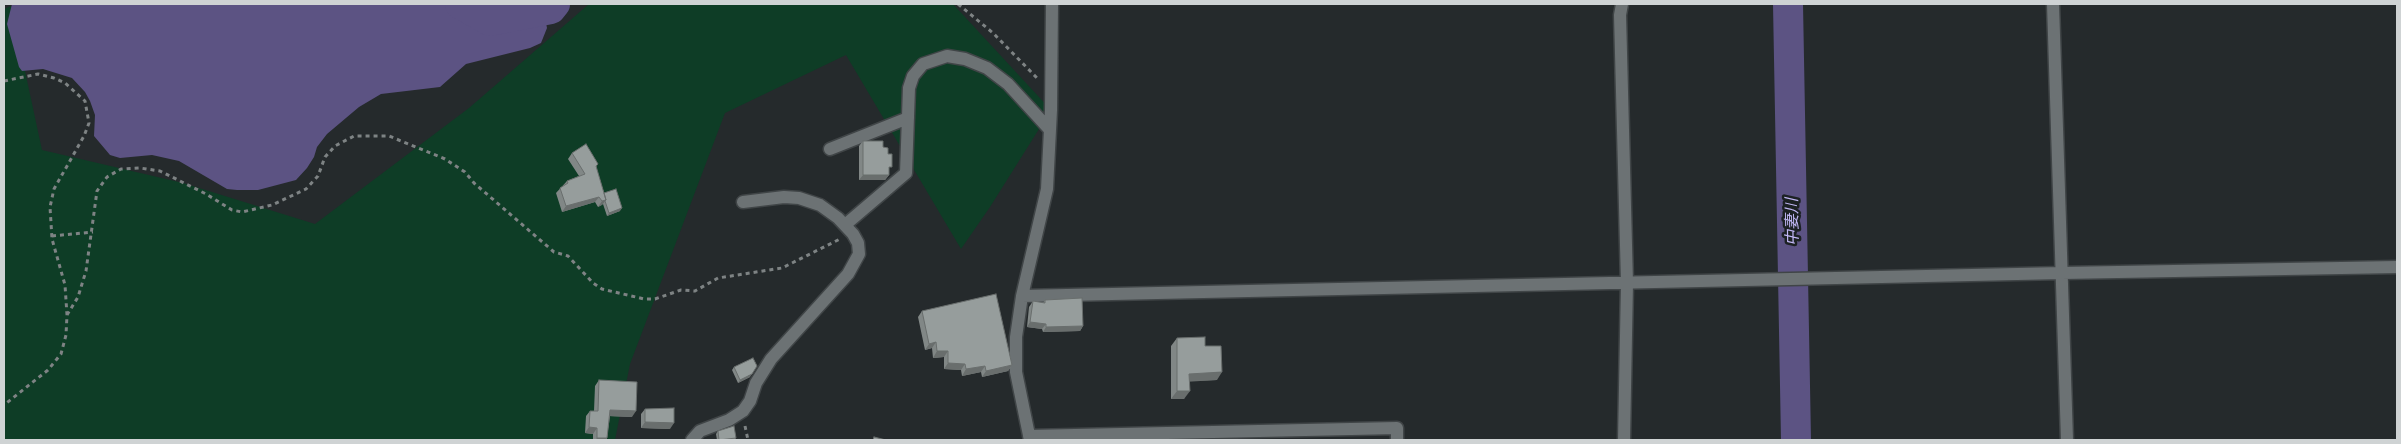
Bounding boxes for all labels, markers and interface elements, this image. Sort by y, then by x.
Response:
water label: 中妻川 [1782,198,1802,246]

